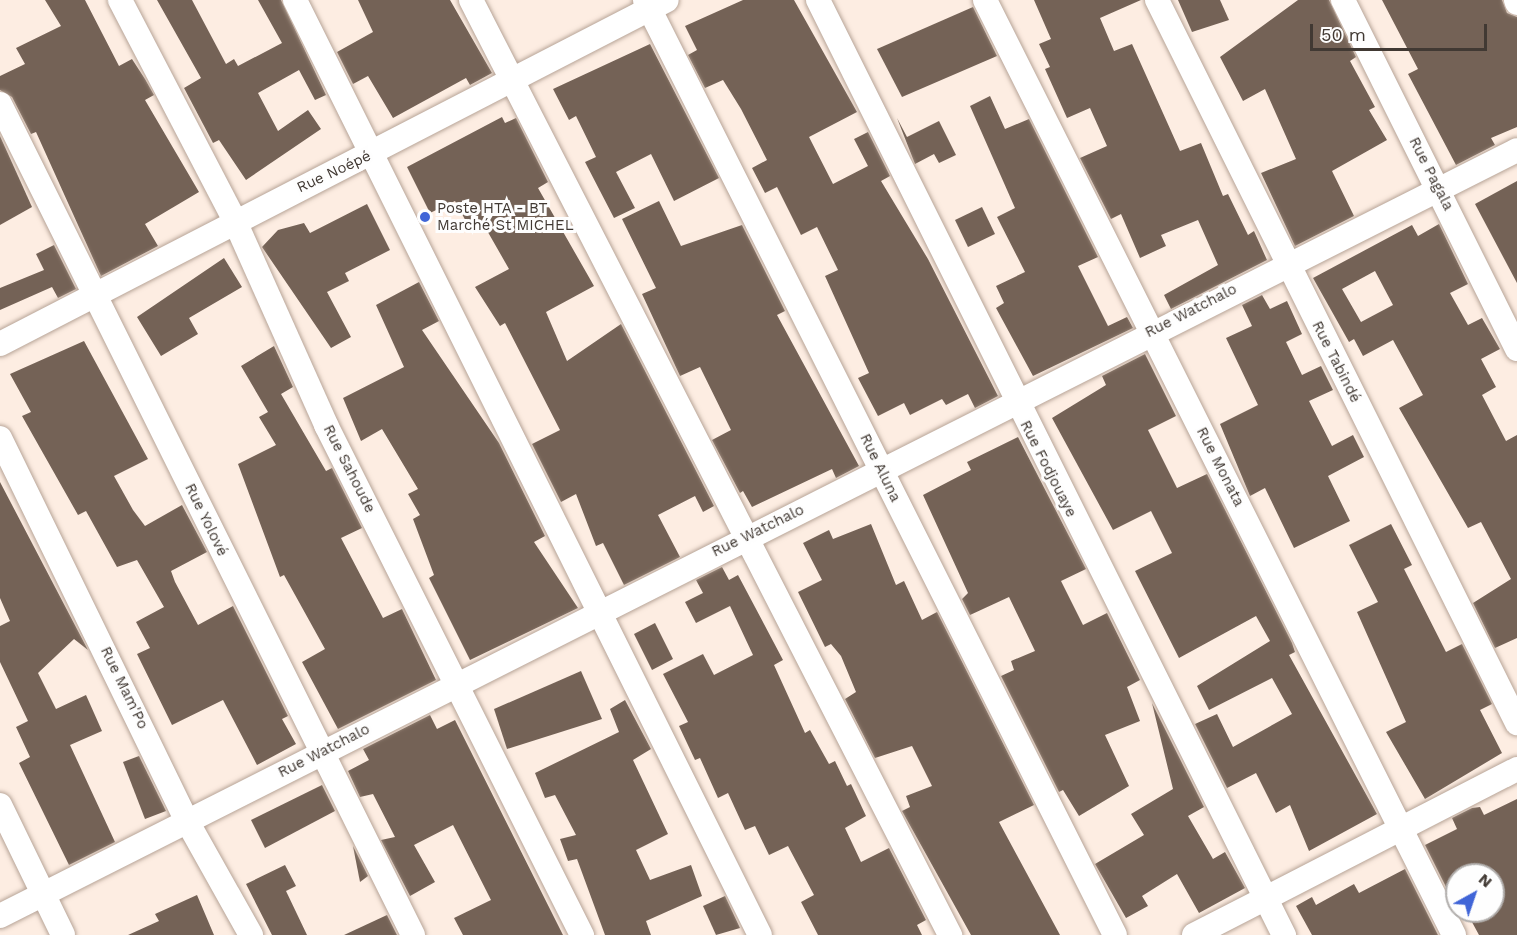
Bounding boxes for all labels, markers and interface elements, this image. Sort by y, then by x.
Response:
scale bar [1313,12,1490,50]
text: 50 m [1321,24,1366,45]
street label: Rue Pagala [1405,134,1457,214]
street label: Rue Noépé [294,147,374,197]
place label: Poste HTA - BT Marché St MICHEL [437,199,574,234]
marker: Poste HTA - BT Marché St MICHEL [418,210,432,224]
street label: Rue Watchalo [1142,280,1240,342]
street label: Rue Tabindé [1308,318,1364,406]
street label: Rue Fodjouaye [1016,418,1080,520]
street label: Rue Sahoude [319,422,379,516]
street label: Rue Monata [1192,424,1248,510]
street label: Rue Aluna [856,431,904,505]
street label: Rue Yolové [181,480,231,560]
street label: Rue Watchalo [709,501,807,561]
street label: Rue Mam'Po [96,644,152,732]
street label: Rue Watchalo [275,720,373,782]
north arrow [1445,863,1505,923]
text: N [1475,869,1496,891]

